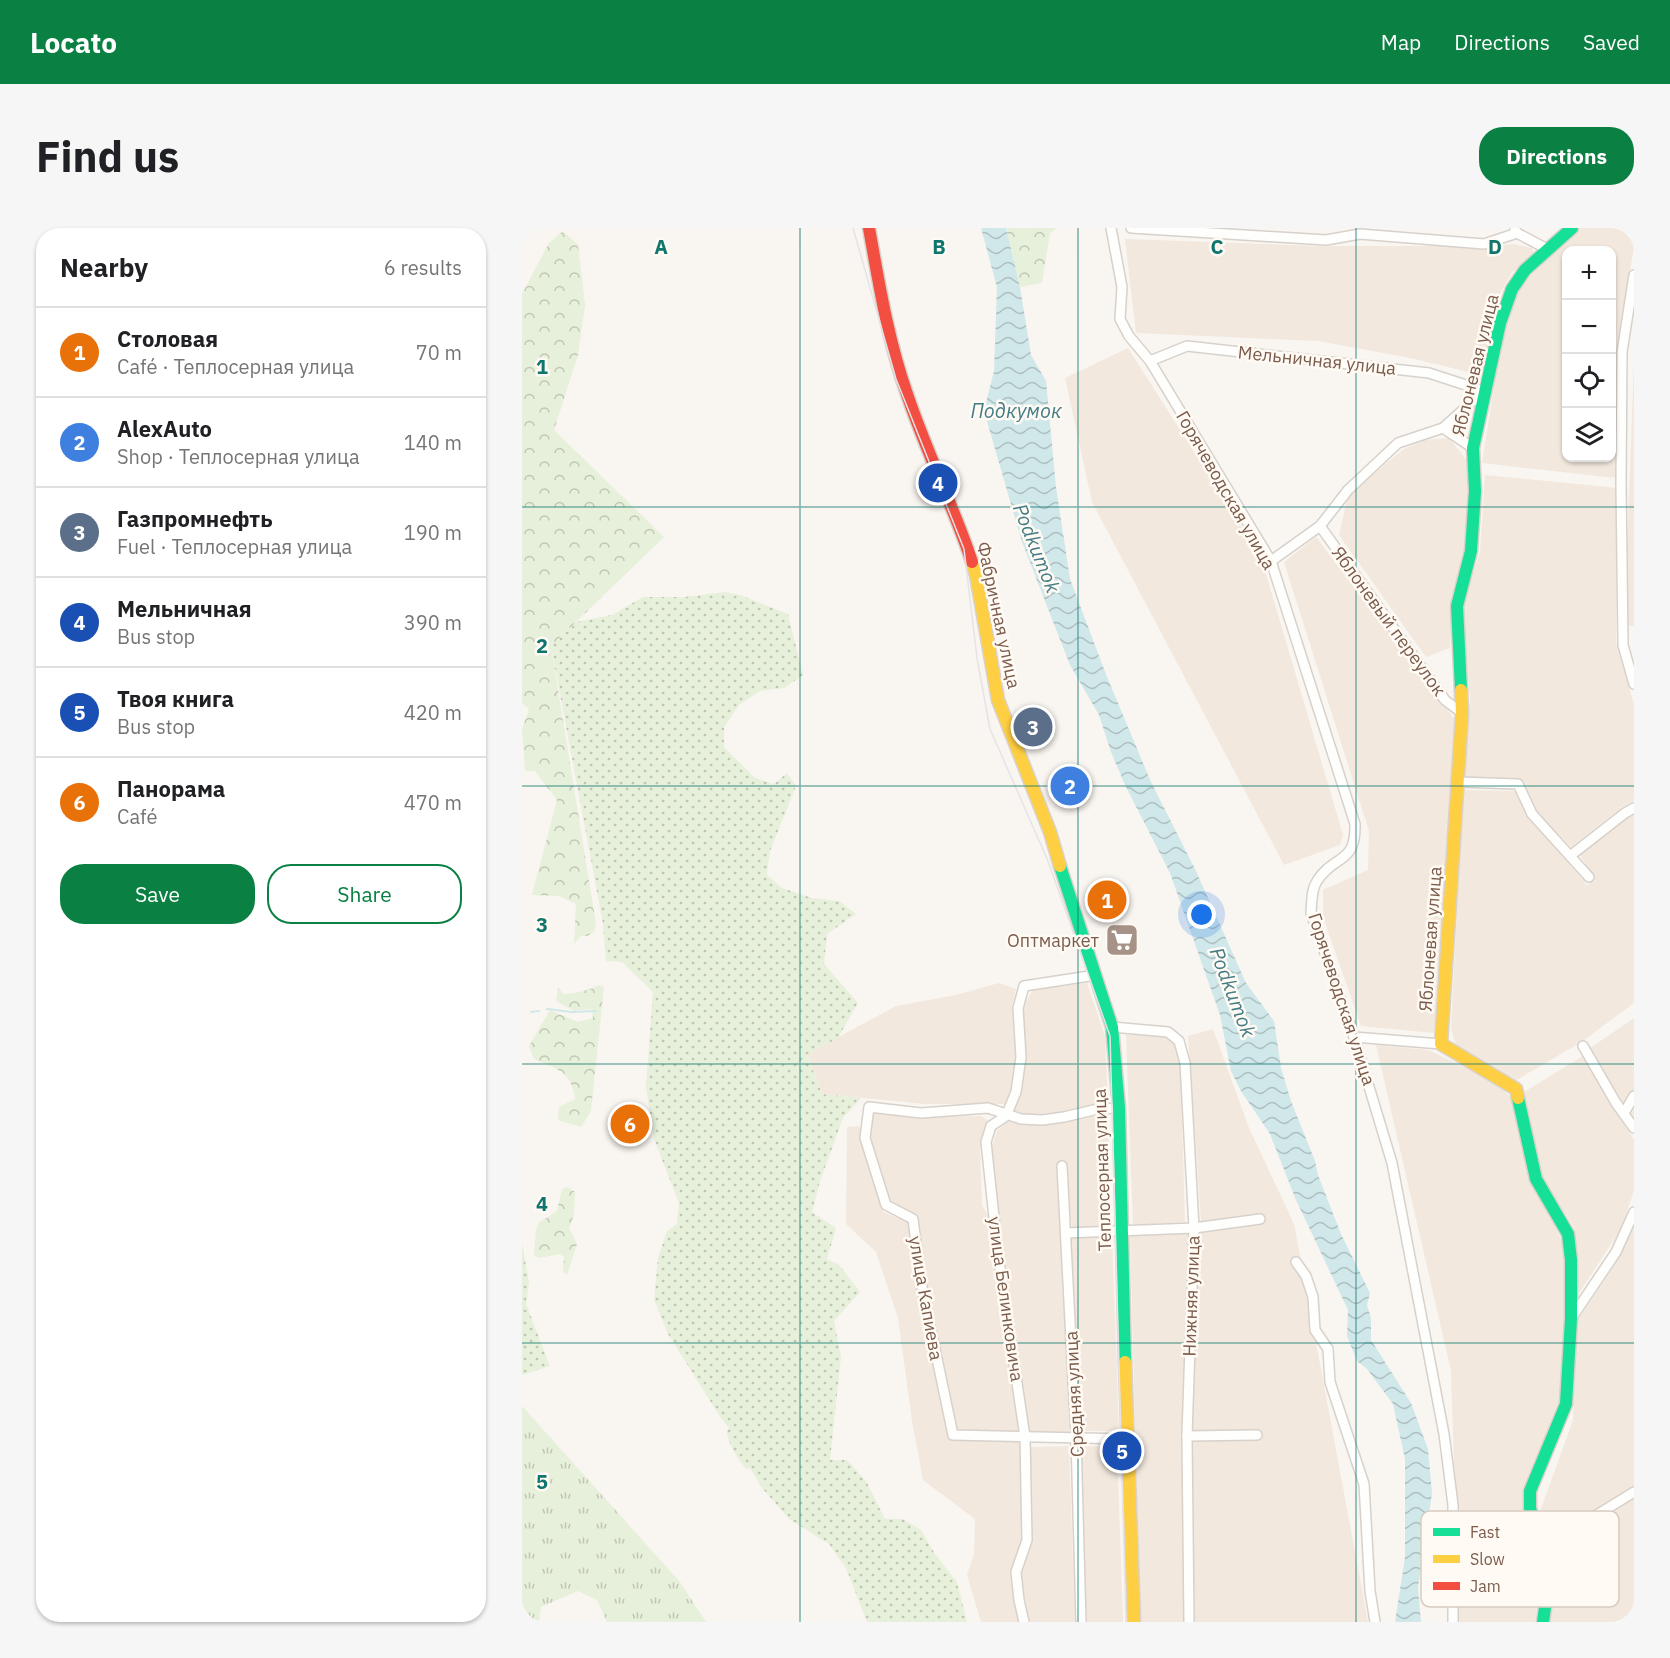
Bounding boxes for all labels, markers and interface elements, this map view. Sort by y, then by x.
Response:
text: Locato [30,24,117,61]
text: Map [1381,28,1421,56]
text: Directions [1454,28,1550,56]
text: Saved [1583,28,1640,56]
button: Directions [1479,127,1634,185]
text: Find us [36,129,179,184]
text: A [654,233,668,260]
text: B [932,233,946,260]
text: C [1210,233,1224,260]
text: D [1488,233,1502,260]
map controls [1562,246,1616,462]
button: + [1562,246,1616,300]
text: Nearby [60,250,148,284]
text: 6 results [384,254,462,281]
street label: Яблоневая улица [1446,291,1504,438]
button: − [1562,300,1616,354]
text: Столовая [117,324,218,353]
text: 1 [74,339,86,366]
text: 70 m [416,339,462,366]
street label: Мельничная улица [1237,340,1398,380]
text: Café · Теплосерная улица [117,353,354,380]
text: 1 [536,353,548,380]
button: locate [1562,354,1616,408]
water label: Подкумок [970,397,1062,424]
street label: Горячеводская улица [1171,406,1281,574]
button: layers [1562,408,1616,462]
text: AlexAuto [117,414,212,443]
text: 2 [74,429,86,456]
text: 140 m [404,429,462,456]
text: Shop · Теплосерная улица [117,443,360,470]
pin: 4 [918,460,958,506]
water label: Podkumok [1007,499,1067,597]
text: Газпромнефть [117,504,272,533]
text: 3 [74,519,86,546]
text: 190 m [404,519,462,546]
text: Fuel · Теплосерная улица [117,533,352,560]
street label: Фабричная улица [972,539,1026,691]
street label: Яблоневый переулок [1327,542,1451,700]
text: Мельничная [117,594,252,623]
text: 4 [74,609,86,636]
text: 390 m [404,609,462,636]
text: Bus stop [117,623,195,650]
text: 2 [536,632,548,659]
text: Твоя книга [117,684,234,713]
text: 5 [74,699,86,726]
text: 420 m [404,699,462,726]
pin: 3 [1014,704,1052,750]
text: Bus stop [117,713,195,740]
pin: 2 [1050,764,1090,808]
text: Панорама [117,774,225,803]
text: 6 [74,789,86,816]
text: 470 m [404,789,462,816]
text: Café [117,803,157,830]
button: Save [60,864,255,924]
button: Share [267,864,462,924]
street label: Яблоневая улица [1413,865,1447,1012]
pin: 1 [1088,878,1126,922]
your location [1187,900,1216,929]
street label: Горячеводская улица [1303,910,1381,1088]
text: 3 [536,911,548,938]
supermarket icon: Оптмаркет [1104,922,1140,958]
place label: Оптмаркет [1007,929,1100,952]
water label: Podkumok [1204,943,1263,1041]
street label: Теплосерная улица [1088,1088,1116,1252]
pin: 6 [610,1102,650,1146]
text: 4 [536,1190,548,1217]
street label: улица Белинковича [983,1215,1029,1383]
street label: улица Капиева [904,1234,948,1362]
street label: Нижняя улица [1177,1235,1205,1357]
street label: Средняя улица [1059,1330,1089,1458]
pin: 5 [1102,1428,1142,1474]
text: 5 [536,1468,548,1495]
legend [1421,1511,1619,1607]
text: Fast [1470,1522,1500,1542]
text: Slow [1470,1549,1505,1569]
text: Jam [1470,1576,1501,1596]

